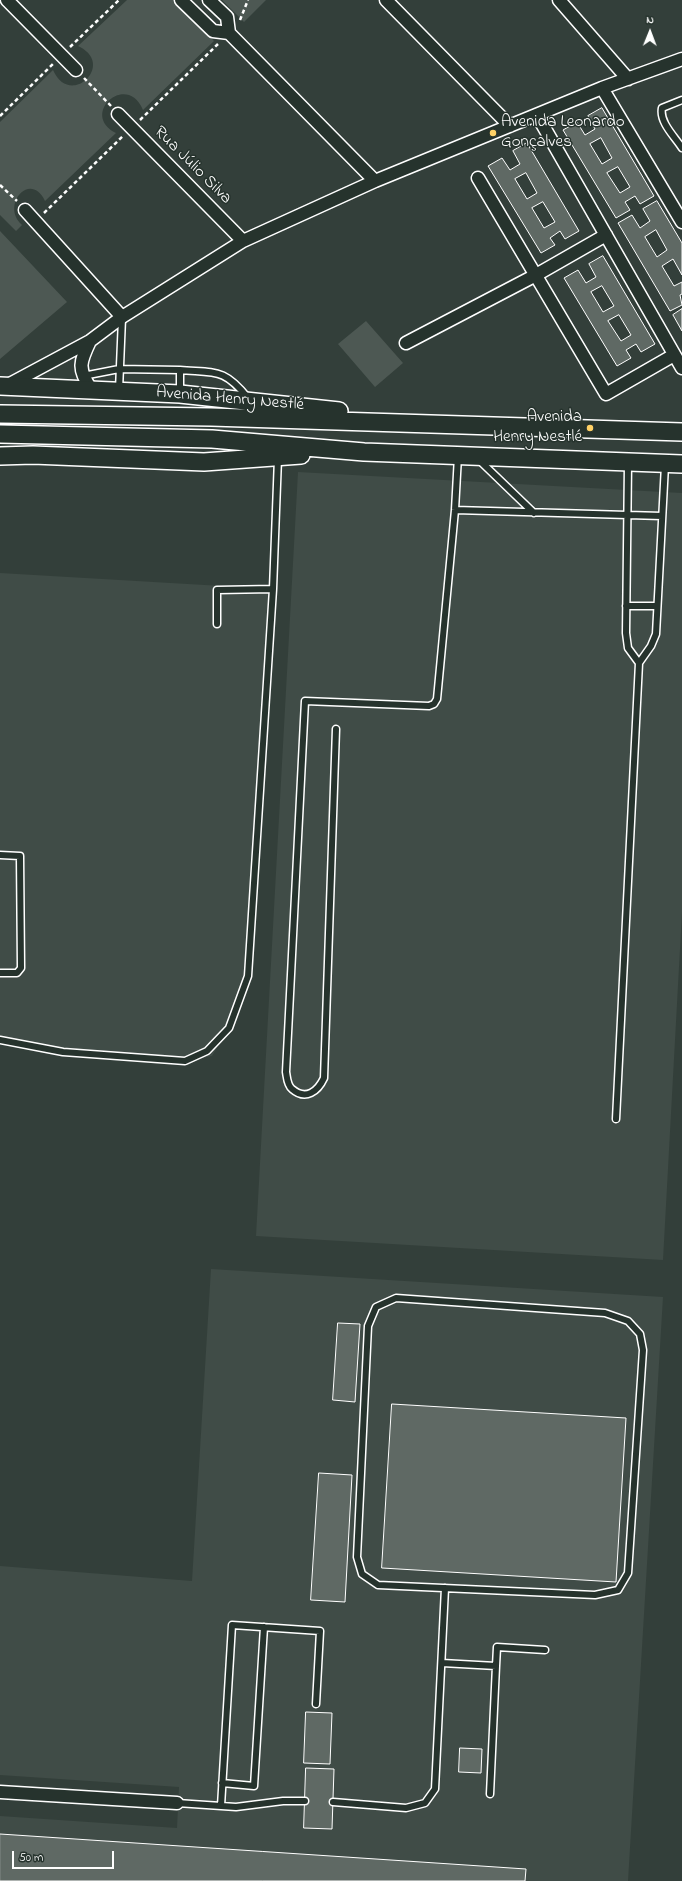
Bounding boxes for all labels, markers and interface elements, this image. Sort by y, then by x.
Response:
north arrow [630,12,670,52]
text: N [646,12,654,28]
place label: Avenida Leonardo Gonçalves [501,113,625,153]
street label: Rua Júlio Silva [149,123,235,209]
marker: Avenida Leonardo Gonçalves [488,128,498,138]
street label: Avenida Henry Nestlé [155,383,305,417]
place label: Avenida Henry Nestlé [493,408,582,448]
marker: Avenida Henry Nestlé [585,423,595,433]
scale bar [14,1843,116,1869]
text: 50 m [19,1849,43,1867]

